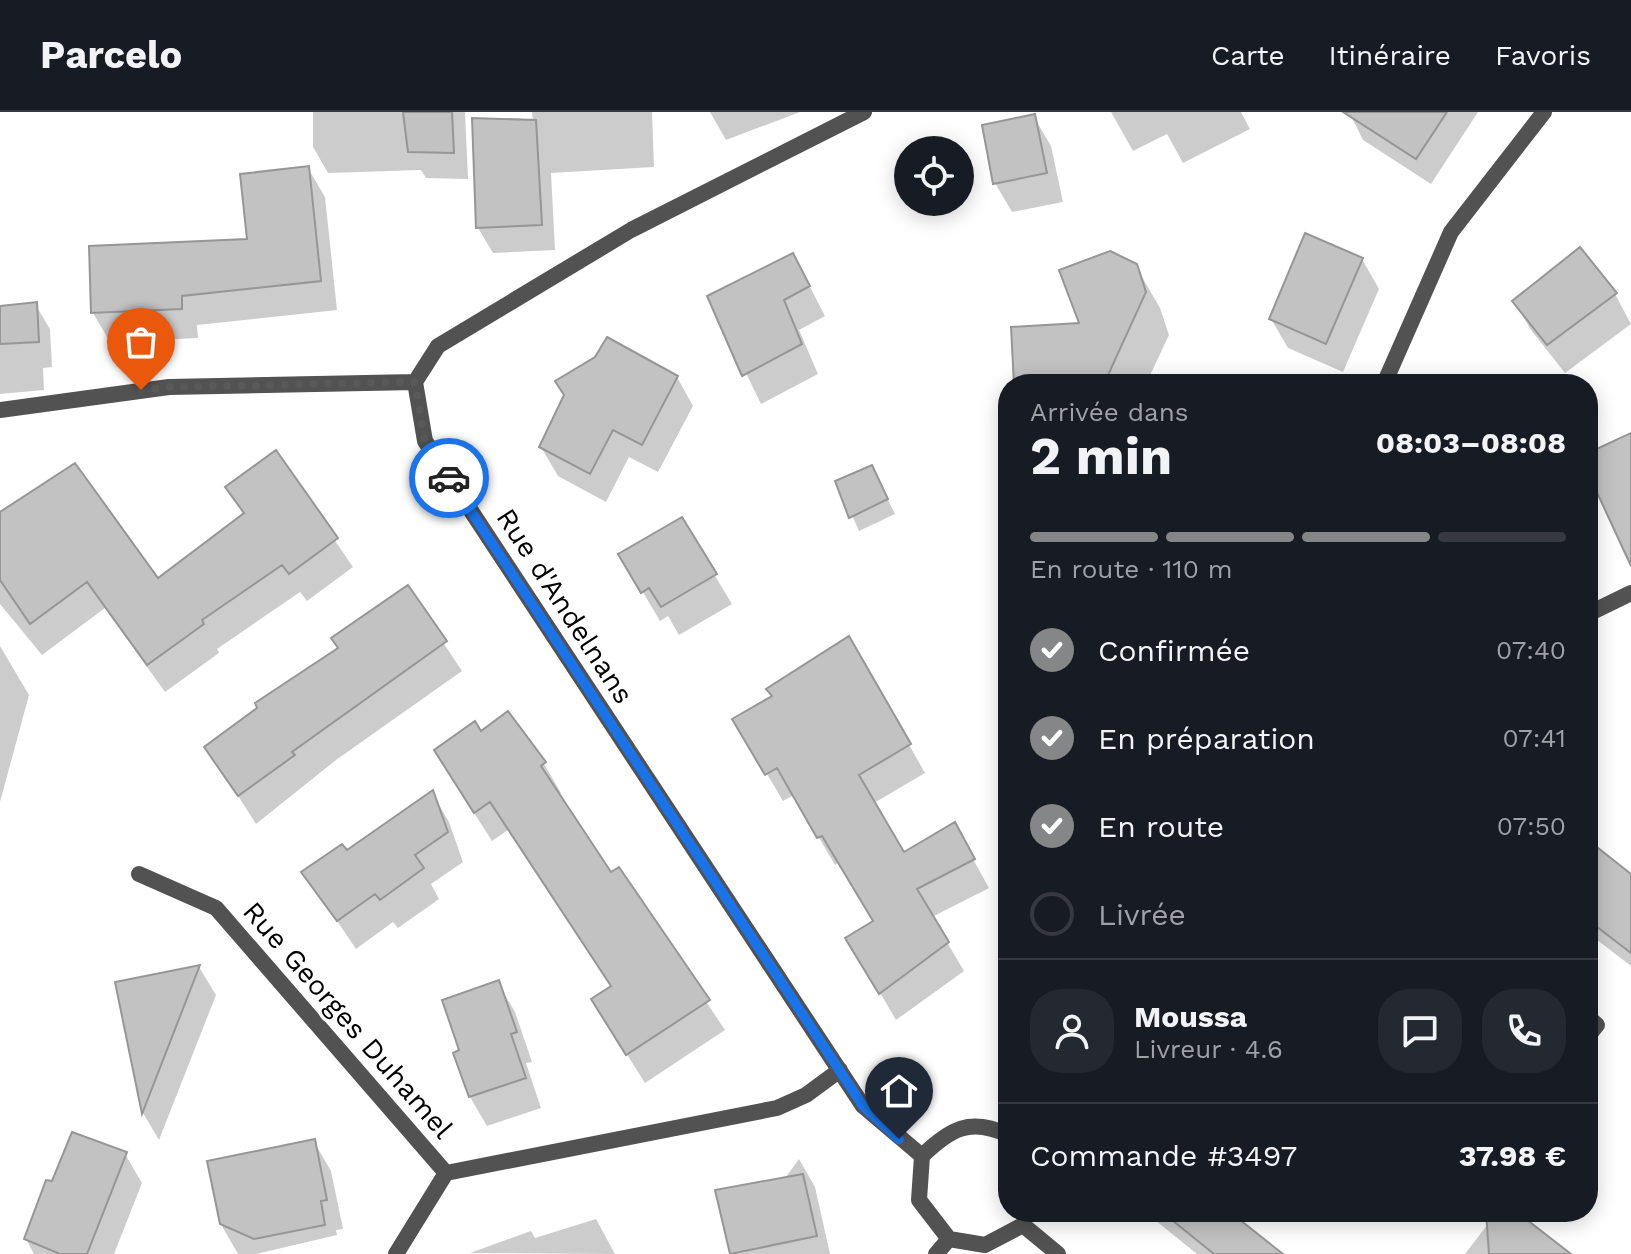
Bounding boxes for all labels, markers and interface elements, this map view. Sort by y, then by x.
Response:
text: Parcelo [40,33,182,77]
text: Carte [1211,39,1285,72]
text: Itinéraire [1329,39,1451,72]
text: Favoris [1495,39,1591,72]
map controls [894,136,974,216]
button: locate [894,136,974,216]
pin [107,308,175,390]
icon: bag [119,320,163,364]
text: Arrivée dans [1030,397,1189,427]
text: 08:03–08:08 [1376,425,1566,460]
text: 2 min [1030,426,1172,487]
courier [409,438,489,518]
icon: car [427,456,471,500]
street label: Rue d'Andelnans [490,502,640,710]
text: En route · 110 m [1030,554,1232,584]
icon: check [1030,628,1074,672]
text: Confirmée [1098,633,1250,668]
text: 07:40 [1496,635,1566,665]
icon: check [1030,716,1074,760]
text: En préparation [1098,721,1315,756]
text: 07:41 [1502,723,1566,753]
icon: check [1030,804,1074,848]
text: En route [1098,809,1224,844]
text: 07:50 [1497,811,1566,841]
street label: Rue Georges Duhamel [236,895,460,1145]
text: Livrée [1098,897,1186,932]
button: person [1030,989,1114,1073]
button: chat [1378,989,1462,1073]
button: phone [1482,989,1566,1073]
text: Moussa [1134,999,1247,1034]
text: Livreur · 4.6 [1134,1034,1283,1064]
pin [865,1057,933,1139]
icon: home [877,1069,921,1113]
text: Commande #3497 [1030,1138,1297,1173]
text: 37.98 € [1459,1138,1566,1173]

